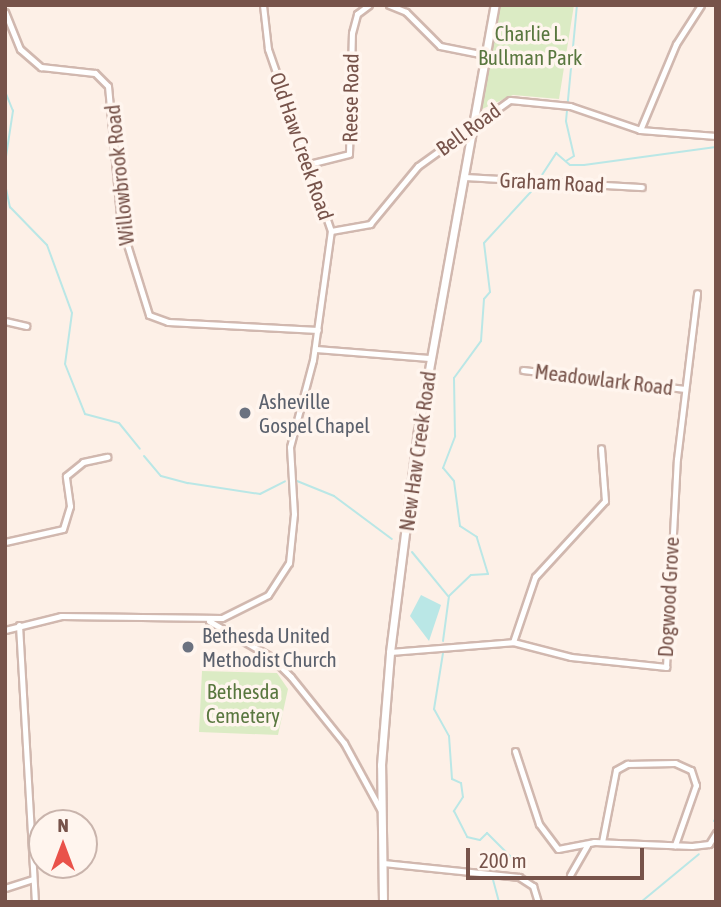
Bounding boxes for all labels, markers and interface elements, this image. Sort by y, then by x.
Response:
park label: Charlie L. Bullman Park [478,20,582,70]
street label: Reese Road [337,53,363,143]
street label: Old Haw Creek Road [265,69,339,223]
street label: Bell Road [431,97,505,161]
street label: Willowbrook Road [99,103,139,247]
street label: Graham Road [499,167,605,197]
street label: Meadowlark Road [533,358,675,400]
street label: New Haw Creek Road [393,369,441,533]
place label: Asheville Gospel Chapel [259,388,370,438]
marker: Asheville Gospel Chapel [237,405,253,421]
street label: Dogwood Grove [652,536,684,658]
place label: Bethesda United Methodist Church [202,622,337,672]
marker: Bethesda United Methodist Church [180,639,196,655]
park label: Bethesda Cemetery [206,678,280,728]
north arrow [28,809,98,879]
text: N [57,814,69,836]
scale bar [469,834,648,878]
text: 200 m [479,848,527,872]

